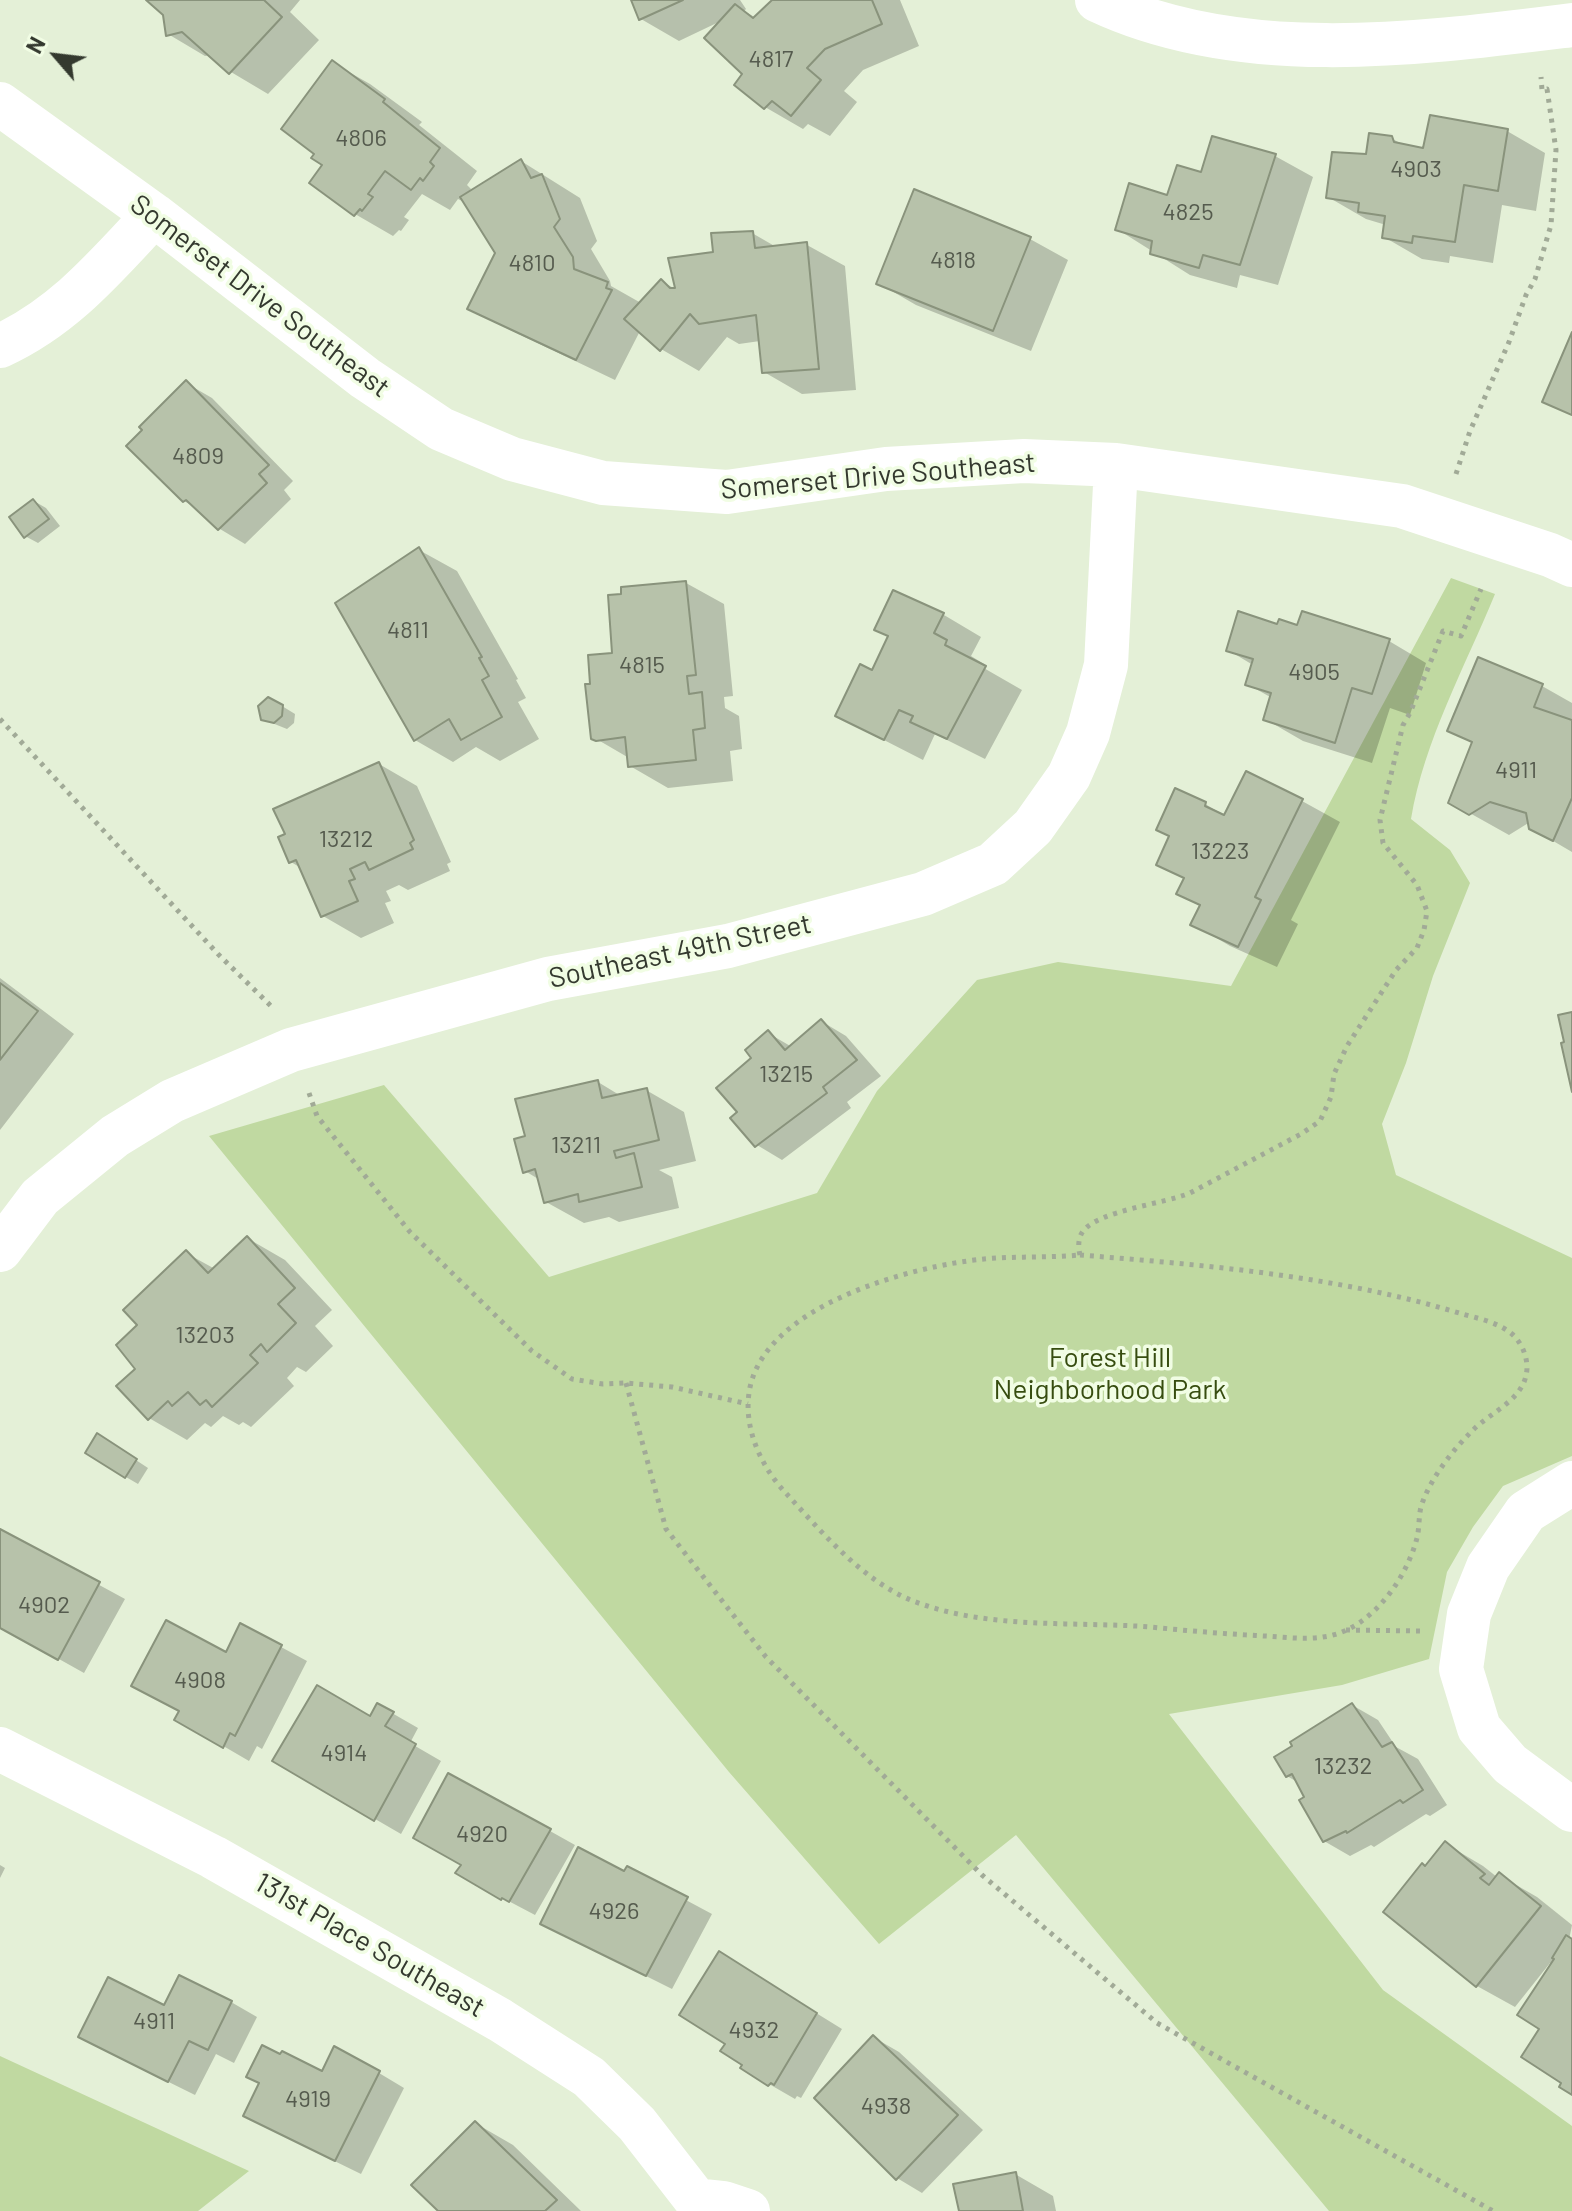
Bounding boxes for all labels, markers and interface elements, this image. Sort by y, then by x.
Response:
north arrow [16,16,96,96]
text: N [20,32,50,57]
house number: 4817 [749,45,793,73]
house number: 4806 [335,124,387,152]
house number: 4903 [1390,155,1442,183]
street label: Somerset Drive Southeast [124,187,396,405]
house number: 4825 [1163,198,1213,226]
house number: 4818 [930,246,976,274]
house number: 4810 [508,249,556,277]
house number: 4809 [172,442,224,470]
street label: Somerset Drive Southeast [719,445,1037,507]
house number: 4811 [387,616,429,644]
house number: 4815 [619,651,665,679]
house number: 4905 [1288,658,1340,686]
house number: 4911 [1495,756,1537,784]
house number: 13212 [319,825,373,853]
house number: 13223 [1191,837,1249,865]
street label: Southeast 49th Street [546,907,814,995]
house number: 13215 [759,1060,813,1088]
house number: 13211 [551,1131,601,1159]
house number: 13203 [175,1321,235,1349]
park label: Forest Hill Neighborhood Park [994,1341,1226,1407]
house number: 4902 [18,1591,70,1619]
house number: 4908 [174,1666,226,1694]
house number: 4914 [321,1739,367,1767]
house number: 13232 [1314,1752,1372,1780]
house number: 4920 [456,1820,508,1848]
street label: 131st Place Southeast [249,1865,491,2025]
house number: 4926 [589,1897,639,1925]
house number: 4911 [133,2007,175,2035]
house number: 4932 [729,2016,779,2044]
house number: 4919 [285,2085,331,2113]
house number: 4938 [861,2092,911,2120]

